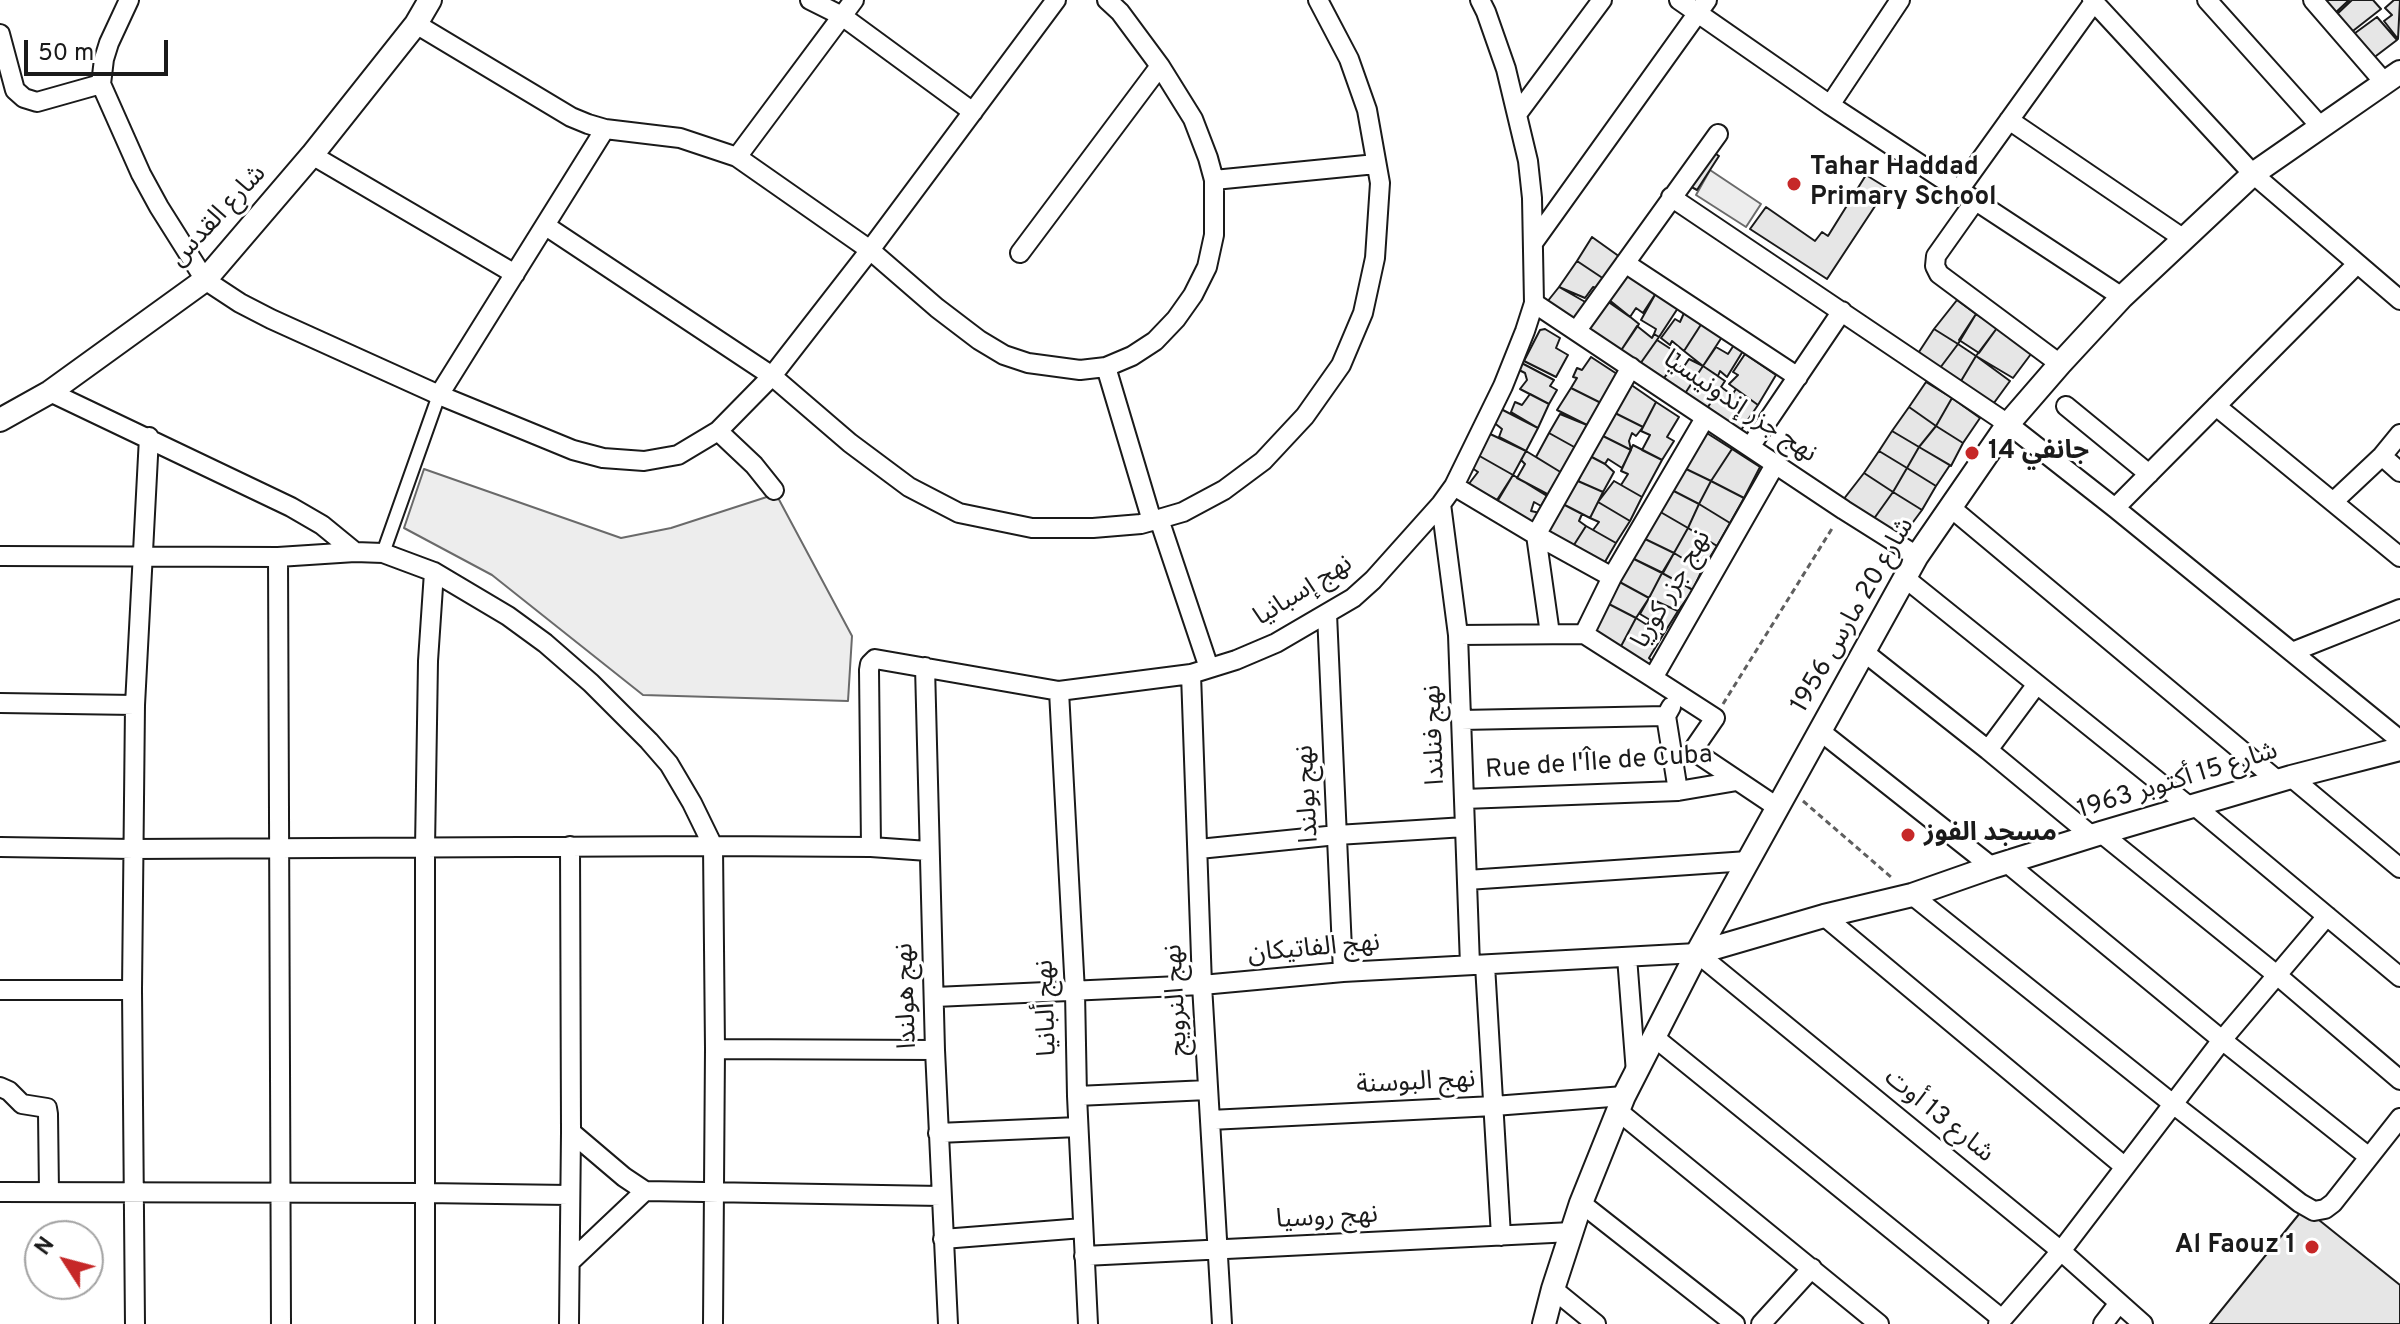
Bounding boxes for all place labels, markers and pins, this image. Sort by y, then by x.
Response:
place label: Tahar Haddad Primary School [1810,153,1997,214]
marker: Tahar Haddad Primary School [1785,175,1803,193]
place label: 14 جانفي [1988,437,2089,469]
marker: 14 جانفي [1963,444,1981,462]
place label: مسجد الفوز [1924,819,2057,851]
marker: مسجد الفوز [1899,826,1917,844]
place label: Al Faouz 1 [2175,1231,2296,1263]
marker: Al Faouz 1 [2303,1238,2321,1256]

